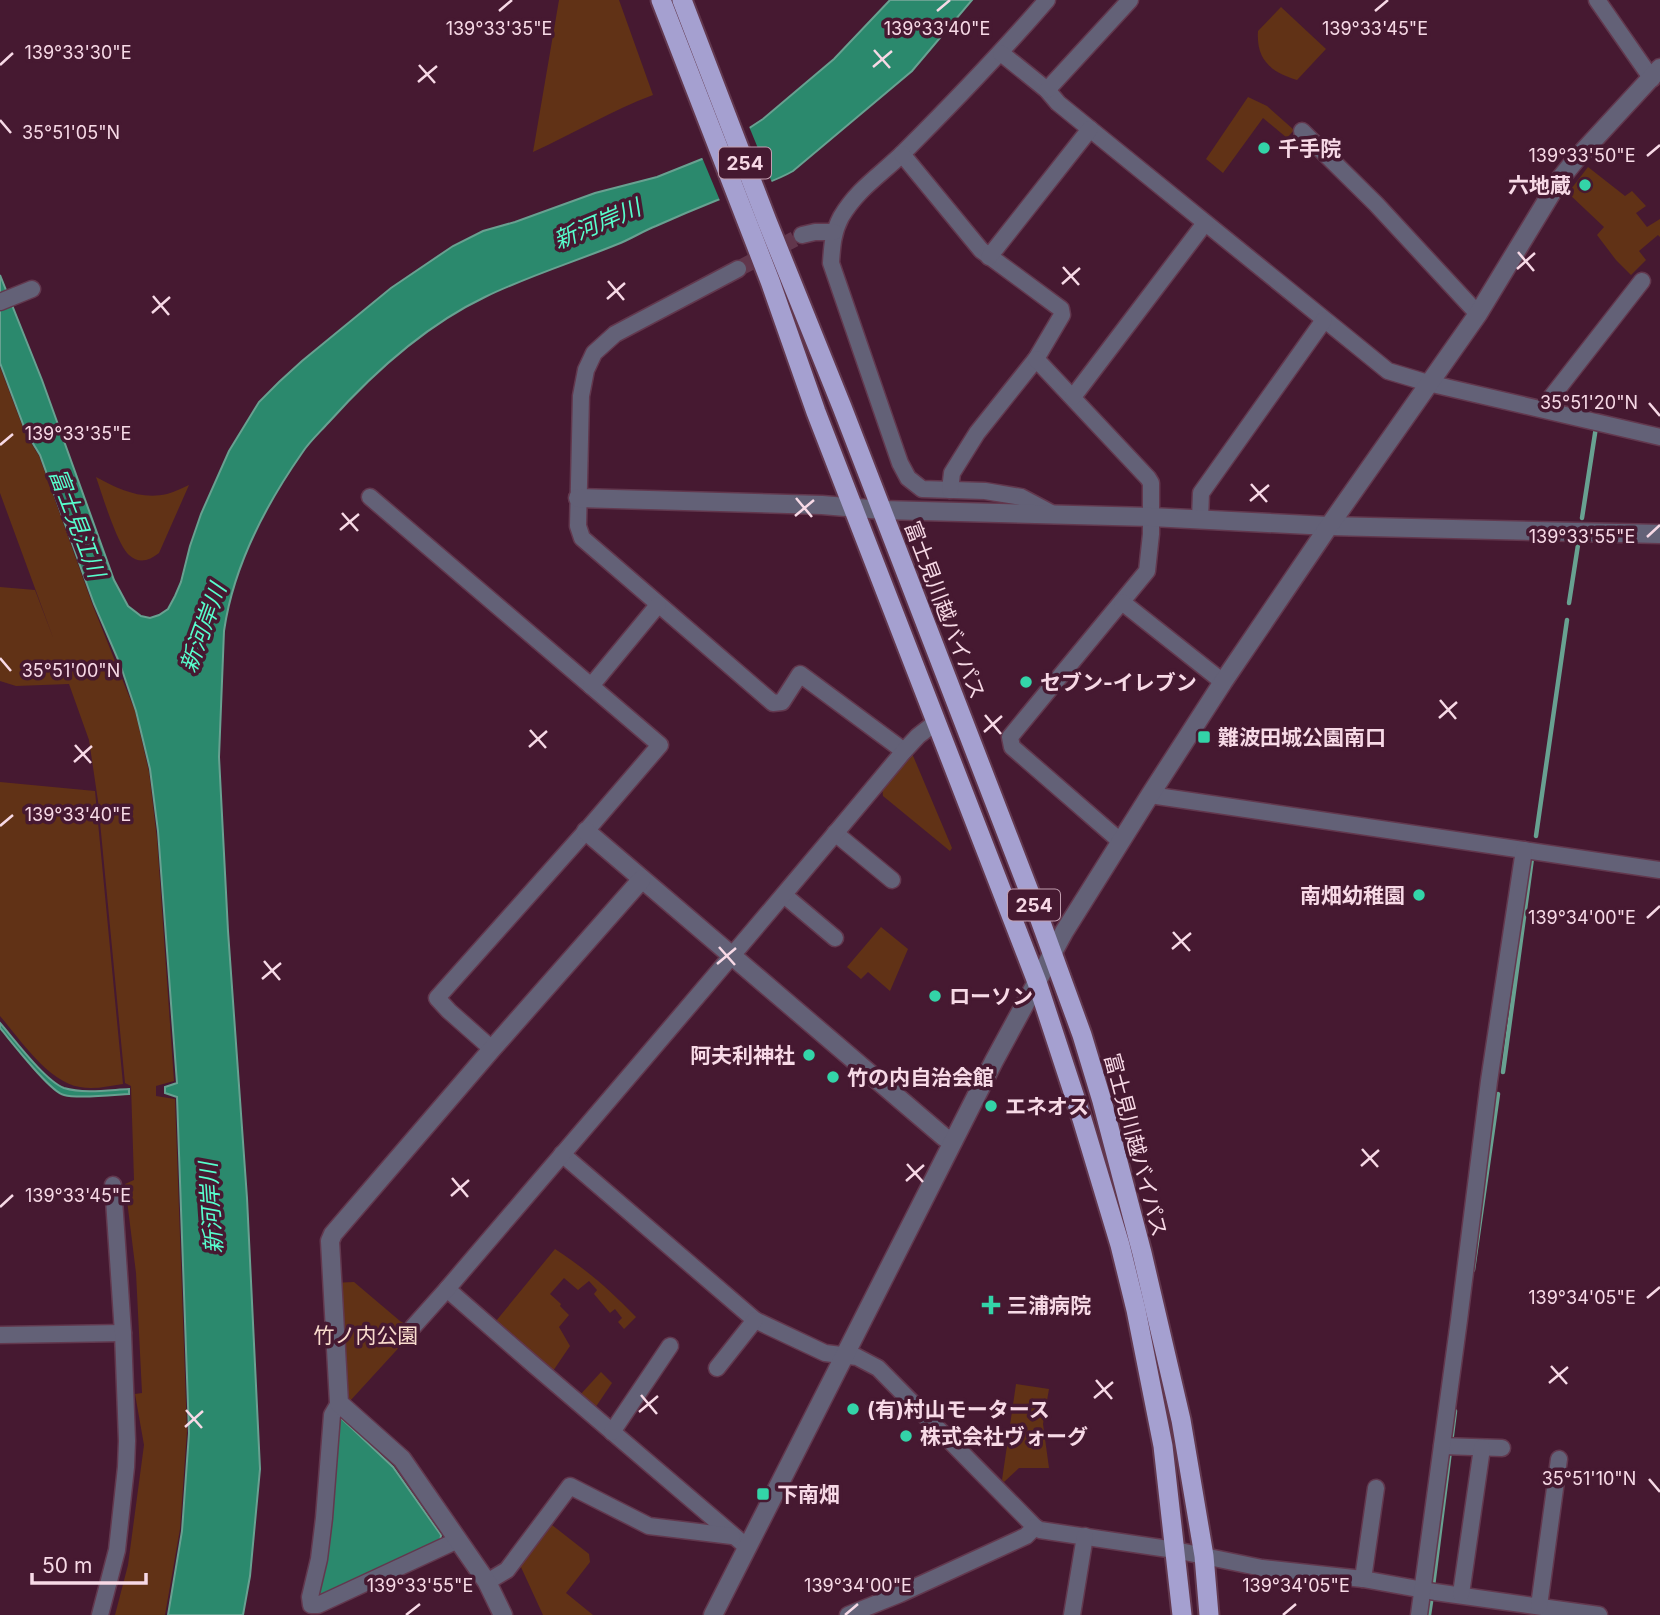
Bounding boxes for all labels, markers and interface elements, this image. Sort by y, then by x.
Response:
text: 139°33'35"E [446,18,552,39]
text: 139°33'40"E [884,18,990,39]
text: 139°33'45"E [1322,18,1428,39]
text: 139°33'30"E [24,42,132,63]
text: 35°51'05"N [22,122,120,143]
place label: 千手院 [1278,136,1341,161]
marker: 千手院 [1256,140,1272,156]
text: 139°33'50"E [1529,145,1635,166]
road number: 254 [719,148,771,178]
place label: 六地蔵 [1508,173,1571,198]
marker: 六地蔵 [1577,177,1593,193]
water label: 新河岸川 [549,192,648,255]
text: 35°51'20"N [1540,392,1638,413]
text: 139°33'35"E [25,423,131,444]
water label: 富士見江川 [43,464,112,584]
street label: 富士見川越バイパス [900,517,990,703]
text: 139°33'55"E [1529,526,1635,547]
water label: 新河岸川 [174,577,233,676]
text: 35°51'00"N [22,660,120,681]
place label: セブン-イレブン [1040,670,1197,695]
marker: セブン-イレブン [1018,674,1034,690]
place label: 難波田城公園南口 [1218,725,1386,750]
marker: 難波田城公園南口 [1196,729,1212,745]
text: 139°33'40"E [25,804,131,825]
place label: 南畑幼稚園 [1300,883,1405,908]
marker: 南畑幼稚園 [1411,887,1427,903]
road number: 254 [1008,890,1060,920]
text: 139°34'00"E [1528,907,1636,928]
place label: ローソン [949,984,1033,1009]
marker: ローソン [927,988,943,1004]
place label: 阿夫利神社 [690,1043,795,1068]
marker: 阿夫利神社 [801,1047,817,1063]
street label: 富士見川越バイパス [1100,1051,1172,1239]
place label: 竹の内自治会館 [847,1065,994,1090]
marker: 竹の内自治会館 [825,1069,841,1085]
place label: エネオス [1005,1094,1089,1119]
marker: エネオス [983,1098,999,1114]
water label: 新河岸川 [194,1158,228,1255]
text: 139°33'45"E [25,1185,131,1206]
text: 139°34'05"E [1528,1287,1636,1308]
place label: 三浦病院 [1007,1293,1091,1318]
marker: 三浦病院 [981,1295,1001,1315]
park label: 竹ノ内公園 [314,1323,419,1348]
place label: (有)村山モータース [867,1397,1050,1422]
marker: (有)村山モータース [845,1401,861,1417]
place label: 株式会社ヴォーグ [920,1424,1088,1449]
marker: 株式会社ヴォーグ [898,1428,914,1444]
text: 35°51'10"N [1542,1468,1636,1489]
place label: 下南畑 [777,1482,840,1507]
marker: 下南畑 [755,1486,771,1502]
scale bar [32,1542,145,1586]
text: 50 m [42,1553,92,1578]
text: 139°33'55"E [367,1575,473,1596]
text: 139°34'00"E [804,1575,912,1596]
text: 139°34'05"E [1242,1575,1350,1596]

